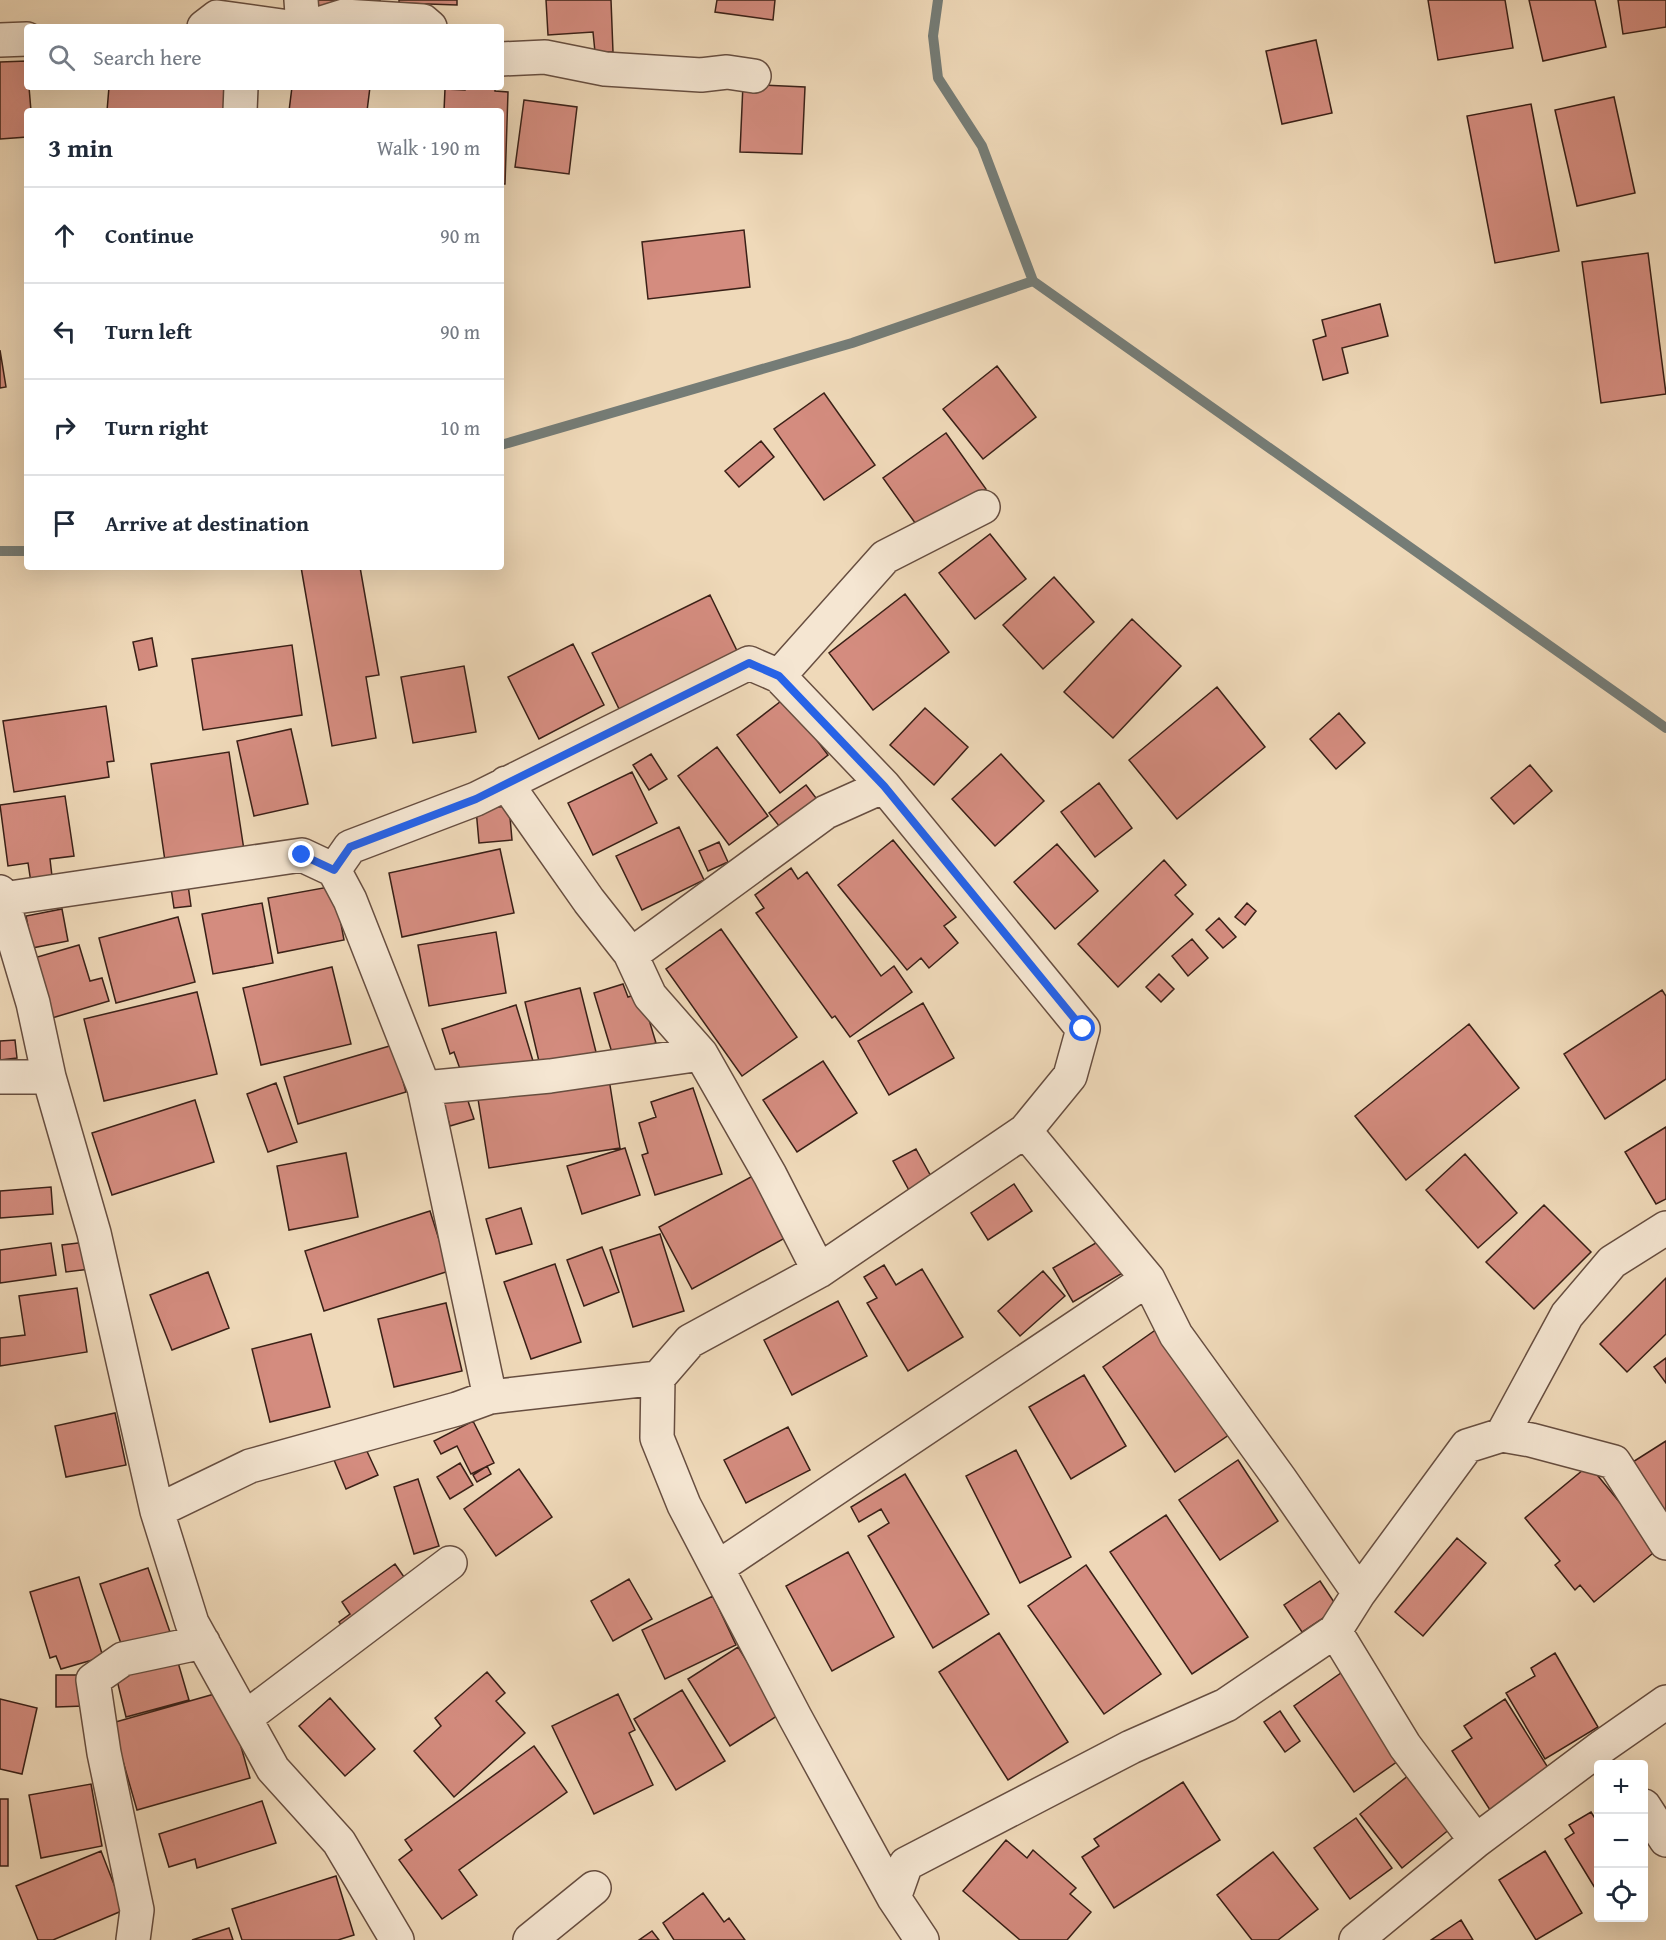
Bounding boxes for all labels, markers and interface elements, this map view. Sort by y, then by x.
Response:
search box [24,24,504,90]
icon: search [45,41,78,74]
text: Search here [93,41,202,73]
text: 3 min [48,128,113,167]
text: Walk · 190 m [377,133,480,162]
icon: ahead [48,219,81,252]
text: Continue [105,219,194,251]
text: 90 m [440,221,480,250]
icon: left [48,315,81,348]
text: Turn left [105,315,192,347]
text: 90 m [440,317,480,346]
icon: right [48,411,81,444]
text: Turn right [105,411,208,443]
text: 10 m [440,413,480,442]
icon: arrive [48,507,81,540]
text: Arrive at destination [105,507,309,539]
route end [288,841,314,867]
route start [1069,1015,1095,1041]
map controls [1594,1760,1648,1922]
button: + [1594,1760,1648,1814]
button: − [1594,1814,1648,1868]
button: locate [1594,1868,1648,1922]

